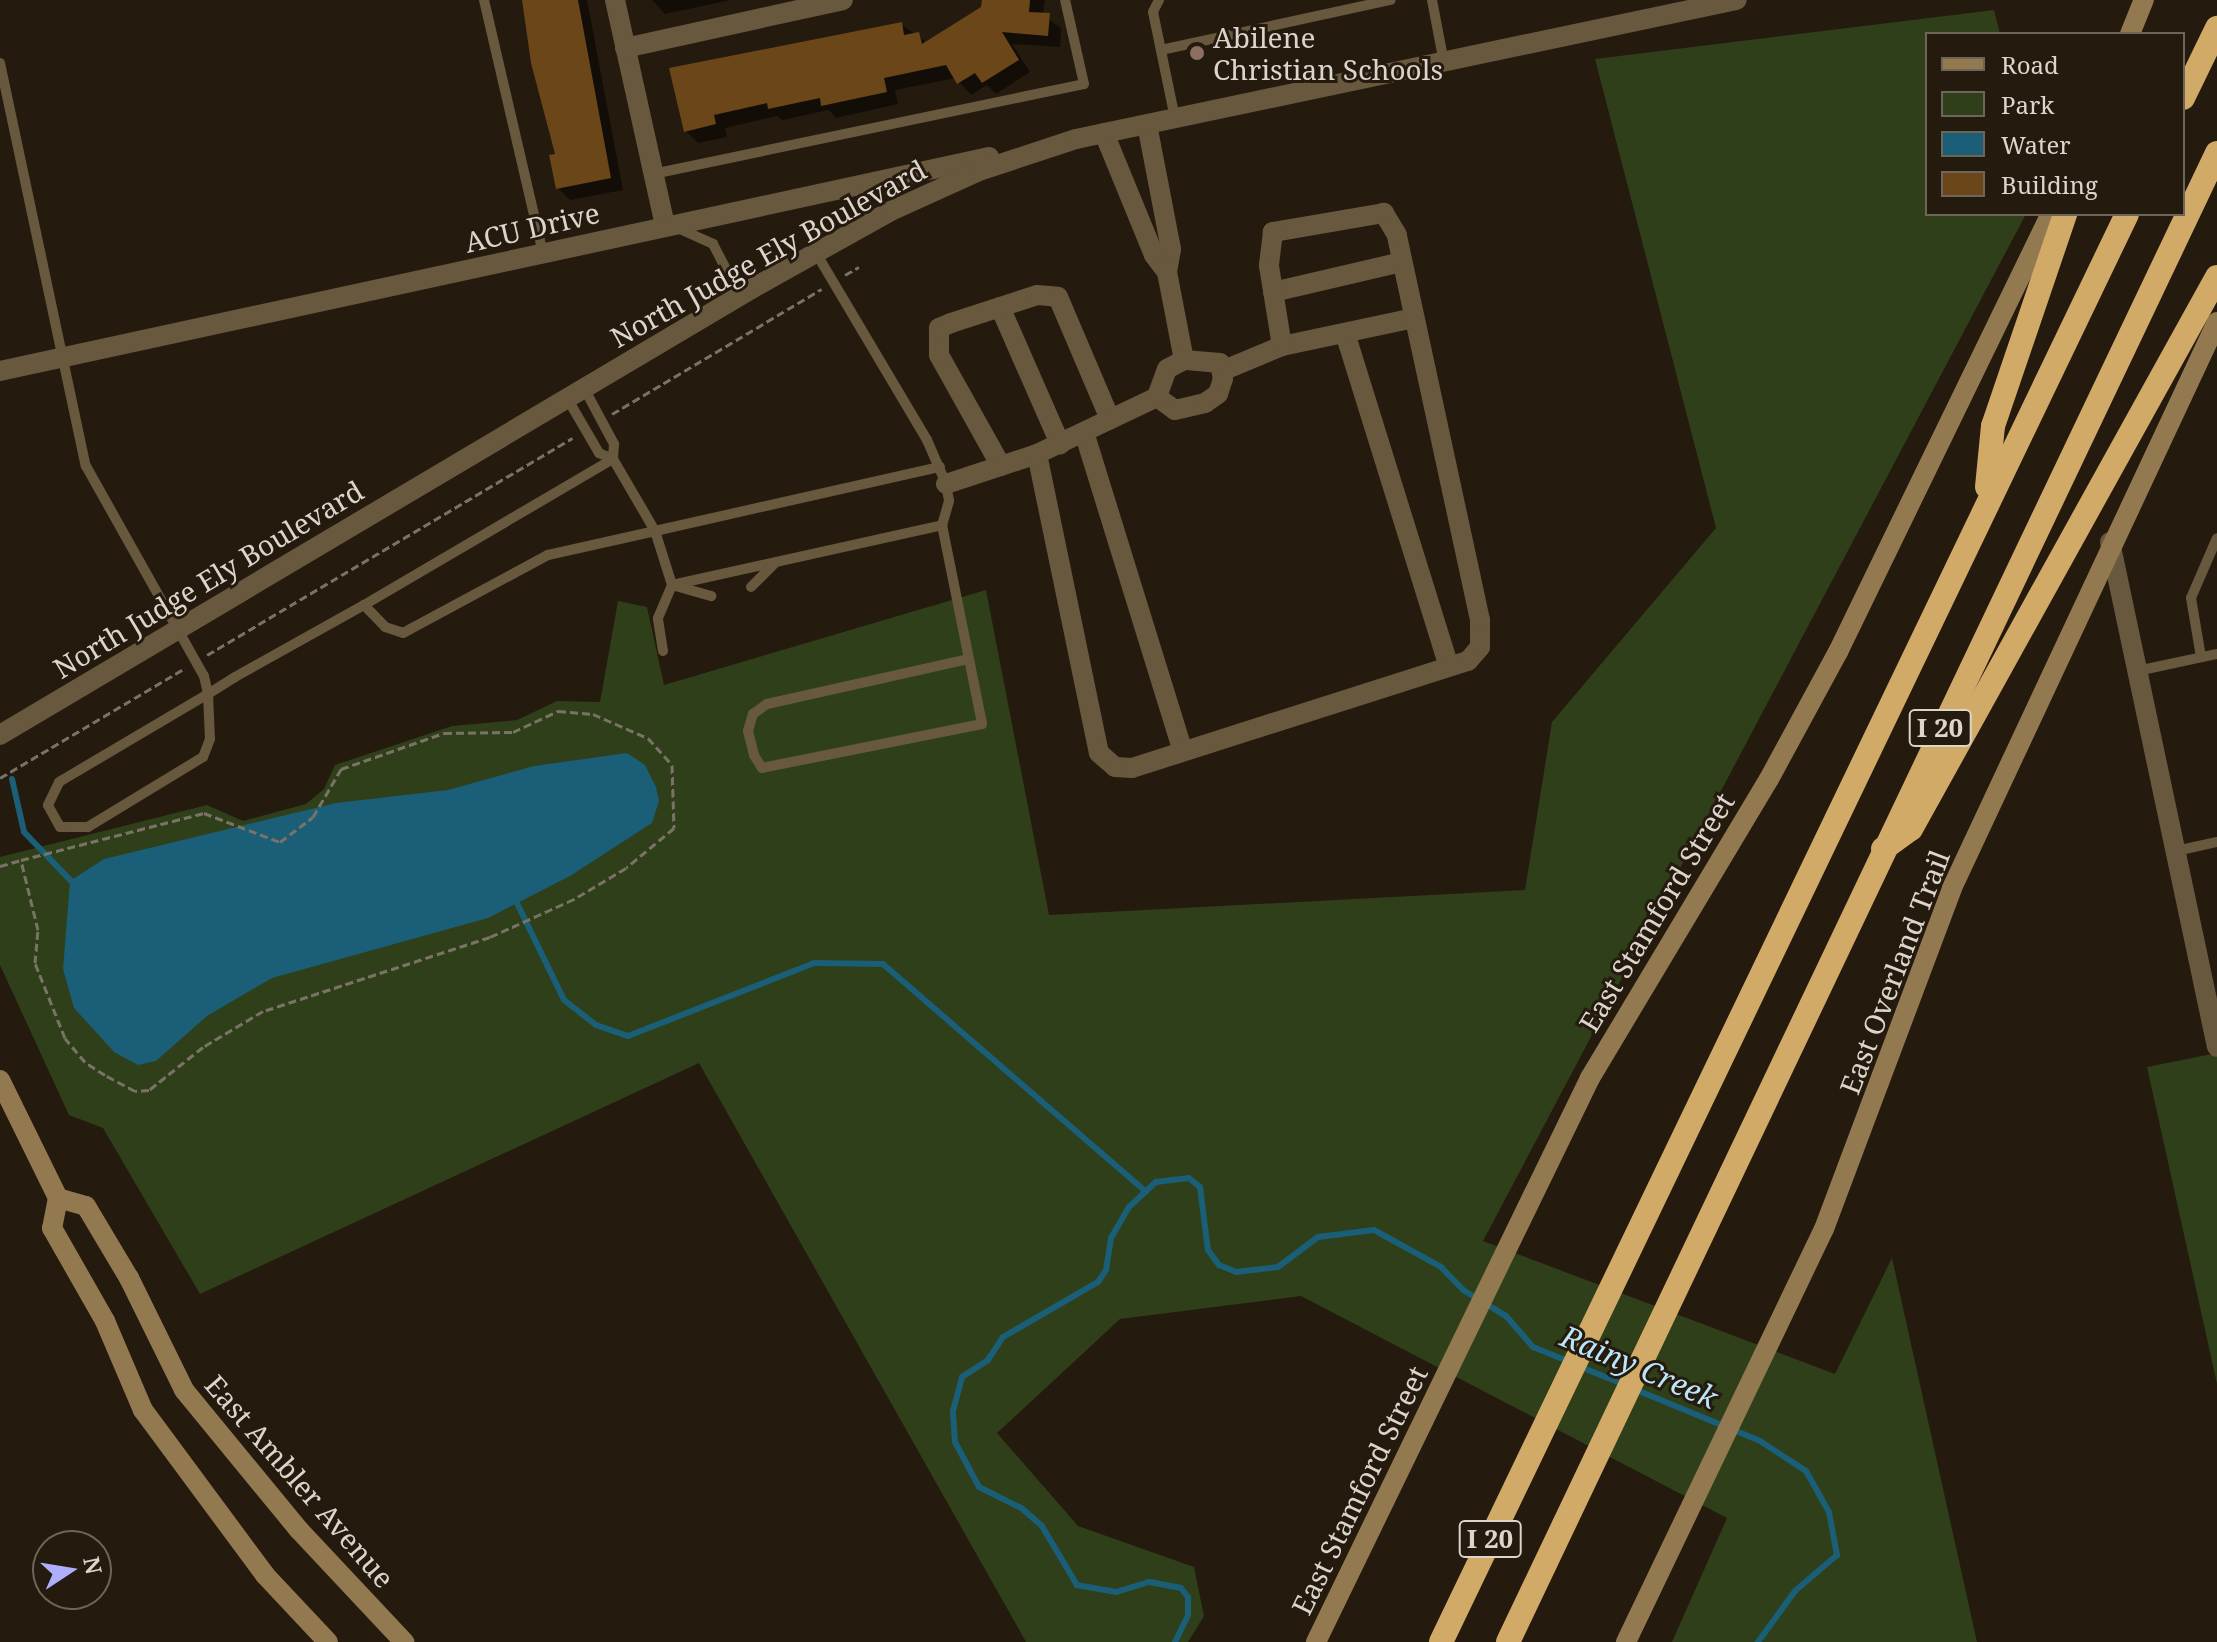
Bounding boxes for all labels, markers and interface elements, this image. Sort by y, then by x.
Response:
place label: Abilene Christian Schools [1213,20,1443,86]
legend [1925,32,2185,216]
marker: Abilene Christian Schools [1188,44,1206,62]
text: Road [2001,48,2059,81]
text: Park [2001,88,2054,121]
text: Water [2001,128,2071,161]
street label: North Judge Ely Boulevard [604,152,932,354]
text: Building [2001,168,2098,201]
street label: ACU Drive [461,195,603,259]
street label: North Judge Ely Boulevard [47,473,369,685]
road number: I 20 [1908,706,1972,750]
street label: East Stamford Street [1571,787,1741,1037]
street label: East Overland Trail [1832,845,1956,1099]
water label: Rainy Creek [1555,1318,1723,1416]
street label: East Stamford Street [1284,1360,1434,1620]
street label: East Ambler Avenue [199,1368,401,1594]
road number: I 20 [1458,1517,1522,1561]
north arrow [32,1530,112,1610]
text: N [77,1554,110,1577]

